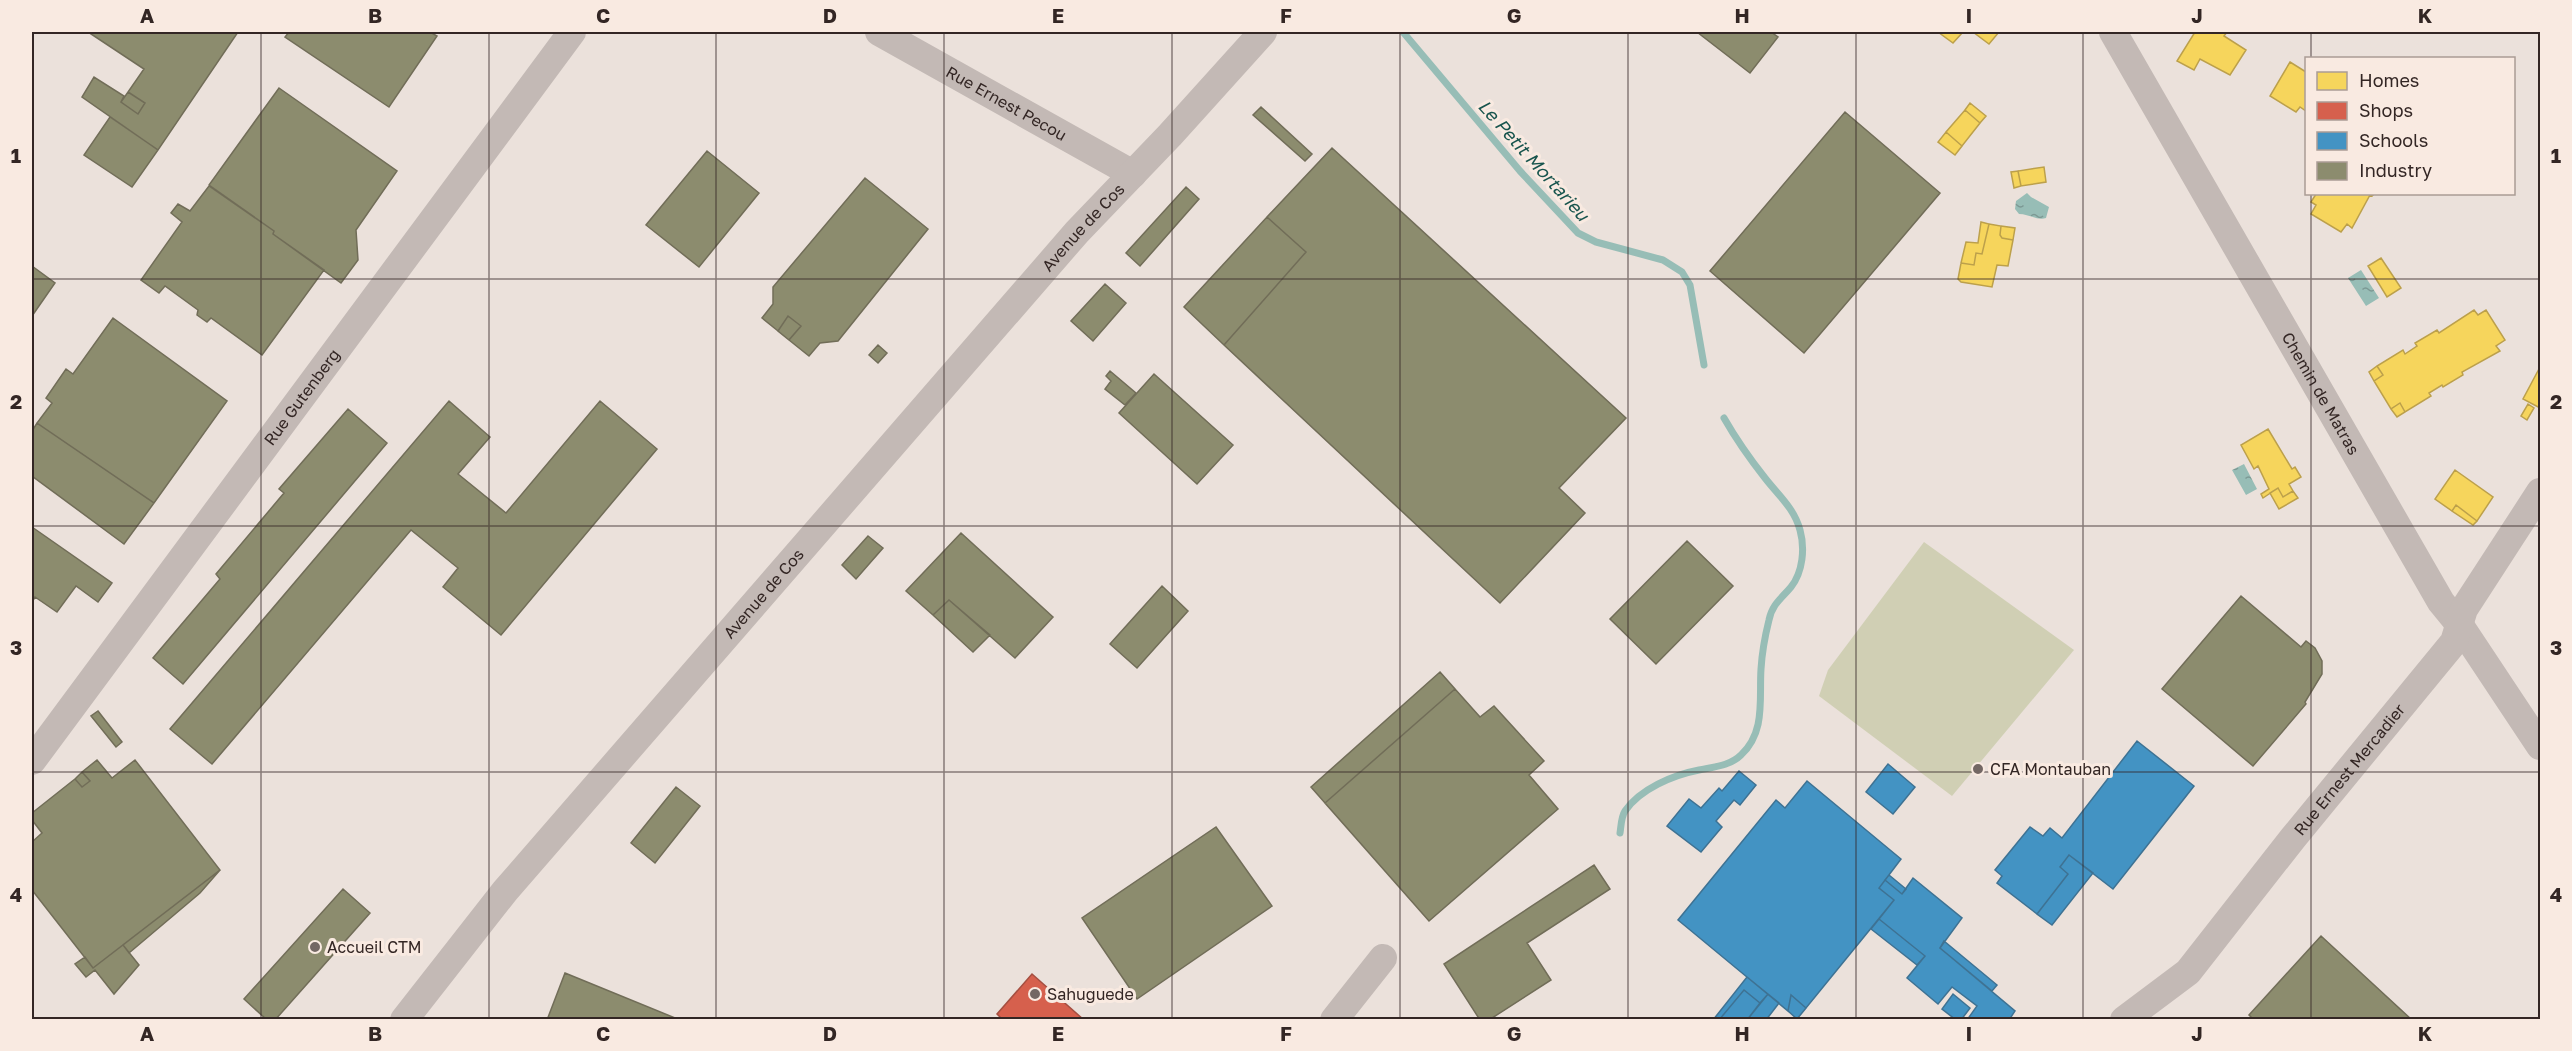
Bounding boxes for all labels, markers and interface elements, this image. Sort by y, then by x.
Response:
text: A [140,3,154,27]
text: B [368,3,382,27]
text: C [596,3,610,27]
text: D [823,3,837,27]
text: E [1052,3,1064,27]
text: F [1280,3,1292,27]
text: G [1507,3,1521,27]
text: H [1734,3,1750,27]
text: I [1966,3,1972,27]
text: J [2191,3,2203,27]
text: K [2418,3,2433,27]
legend [2305,57,2515,195]
street label: Rue Ernest Pecou [943,62,1070,145]
text: Homes [2359,69,2419,91]
water label: Le Petit Mortarieu [1474,95,1595,226]
text: Shops [2359,99,2413,121]
text: Schools [2359,129,2428,151]
text: 1 [11,143,21,167]
text: 1 [2551,143,2561,167]
text: Industry [2359,159,2432,181]
street label: Avenue de Cos [1037,179,1128,275]
street label: Chemin de Matras [2278,329,2364,458]
street label: Rue Gutenberg [259,345,344,449]
text: 2 [10,389,22,413]
text: 2 [2550,389,2562,413]
street label: Avenue de Cos [719,544,808,642]
text: 3 [10,635,22,659]
text: 3 [2550,635,2562,659]
street label: Rue Ernest Mercadier [2290,700,2409,839]
place label: CFA Montauban [1990,759,2111,779]
marker: CFA Montauban [1971,762,1985,776]
text: 4 [10,882,22,906]
text: 4 [2550,882,2562,906]
place label: Accueil CTM [327,937,422,957]
marker: Accueil CTM [308,940,322,954]
place label: Sahuguede [1047,984,1134,1004]
marker: Sahuguede [1028,987,1042,1001]
text: A [140,1021,154,1045]
text: B [368,1021,382,1045]
text: C [596,1021,610,1045]
text: D [823,1021,837,1045]
text: E [1052,1021,1064,1045]
text: F [1280,1021,1292,1045]
text: G [1507,1021,1521,1045]
text: H [1734,1021,1750,1045]
text: I [1966,1021,1972,1045]
text: J [2191,1021,2203,1045]
text: K [2418,1021,2433,1045]

